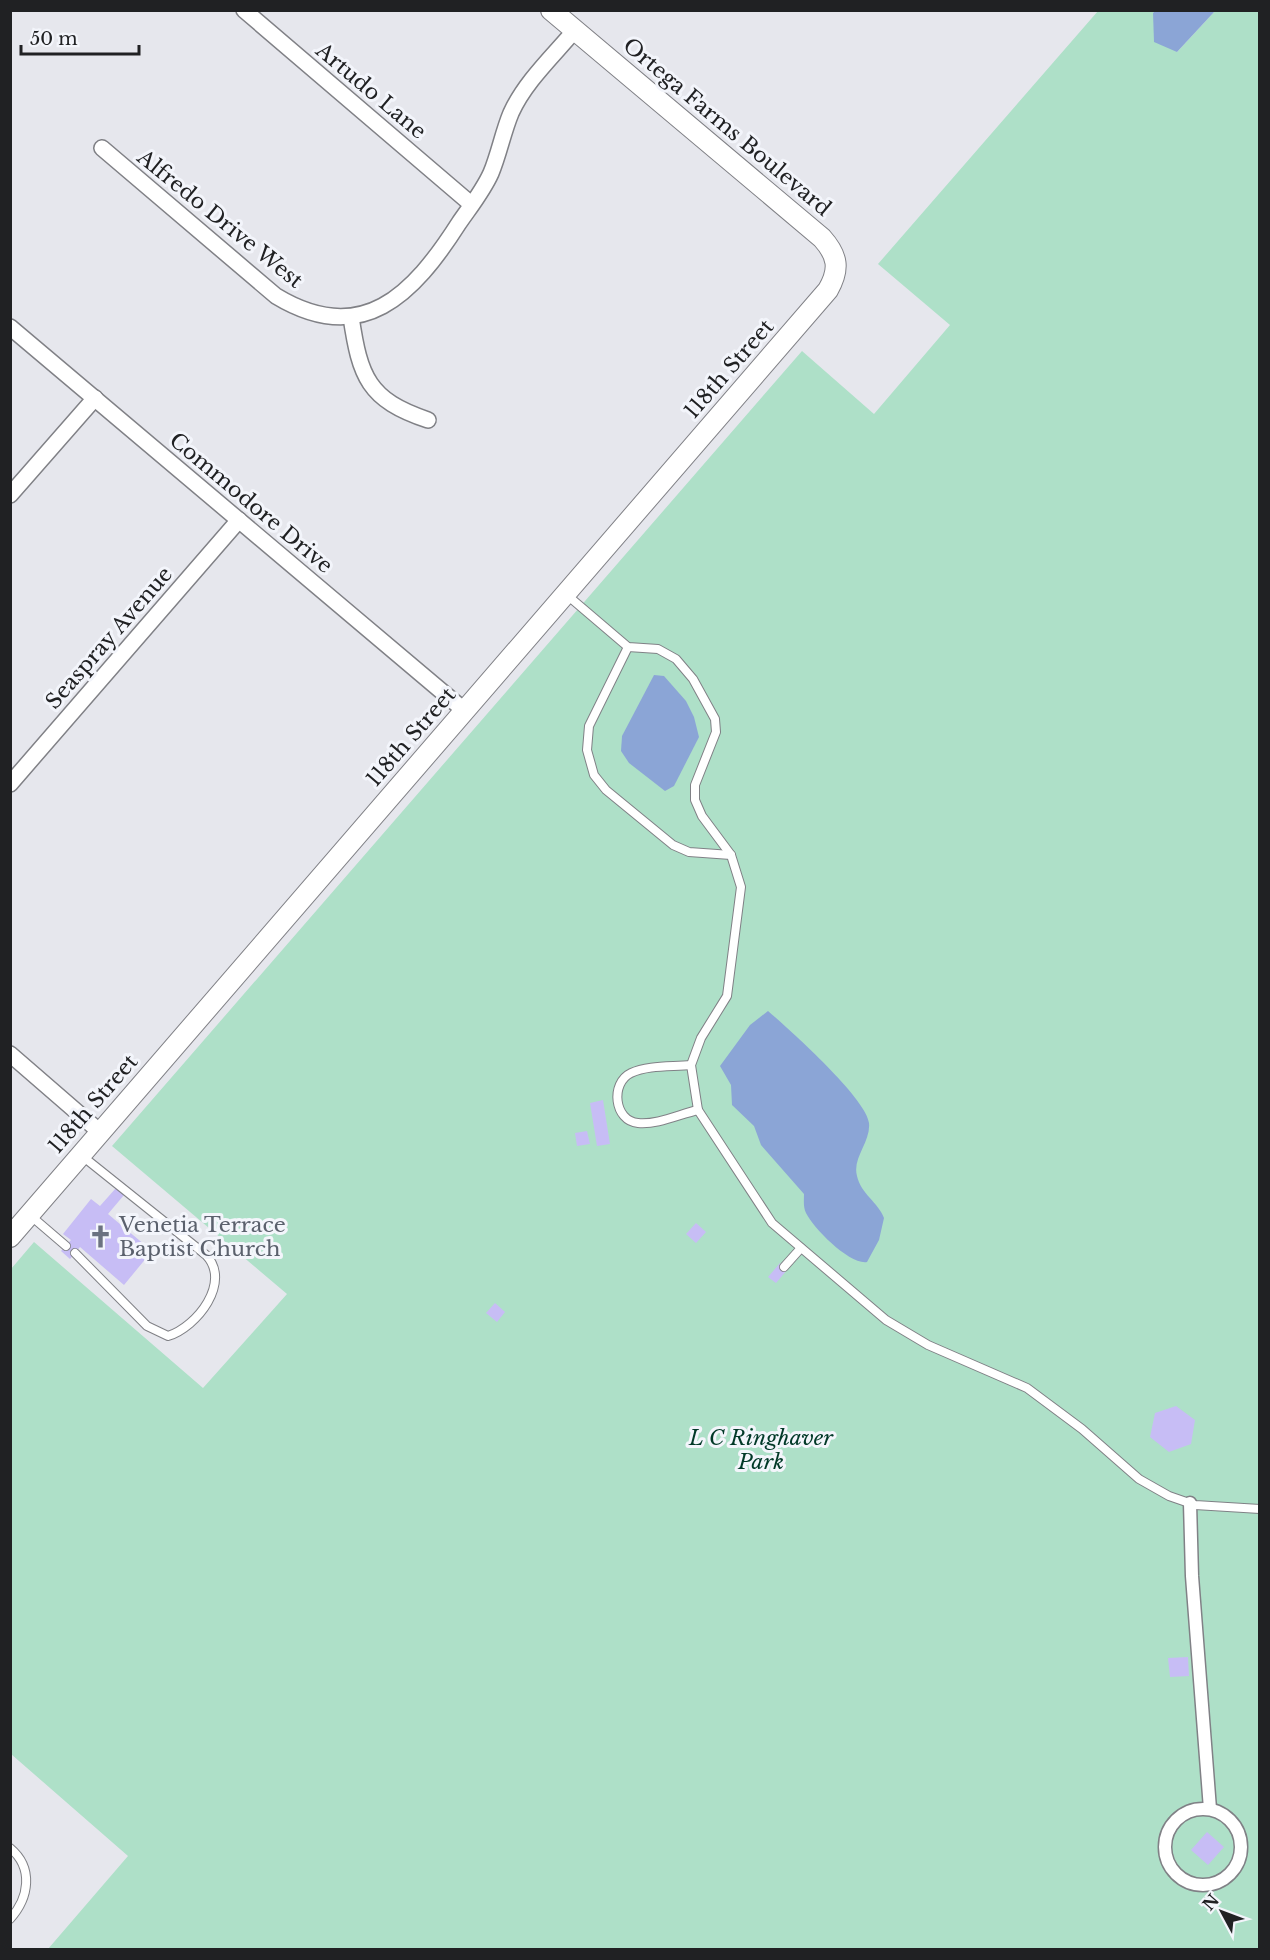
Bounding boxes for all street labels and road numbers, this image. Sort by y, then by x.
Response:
street label: Ortega Farms Boulevard [618,32,836,222]
street label: Artudo Lane [310,37,431,145]
street label: Alfredo Drive West [131,144,308,294]
street label: 118th Street [679,314,779,424]
street label: Commodore Drive [164,427,338,579]
street label: Seaspray Avenue [40,561,178,715]
street label: 118th Street [361,682,461,792]
street label: 118th Street [43,1049,143,1159]

